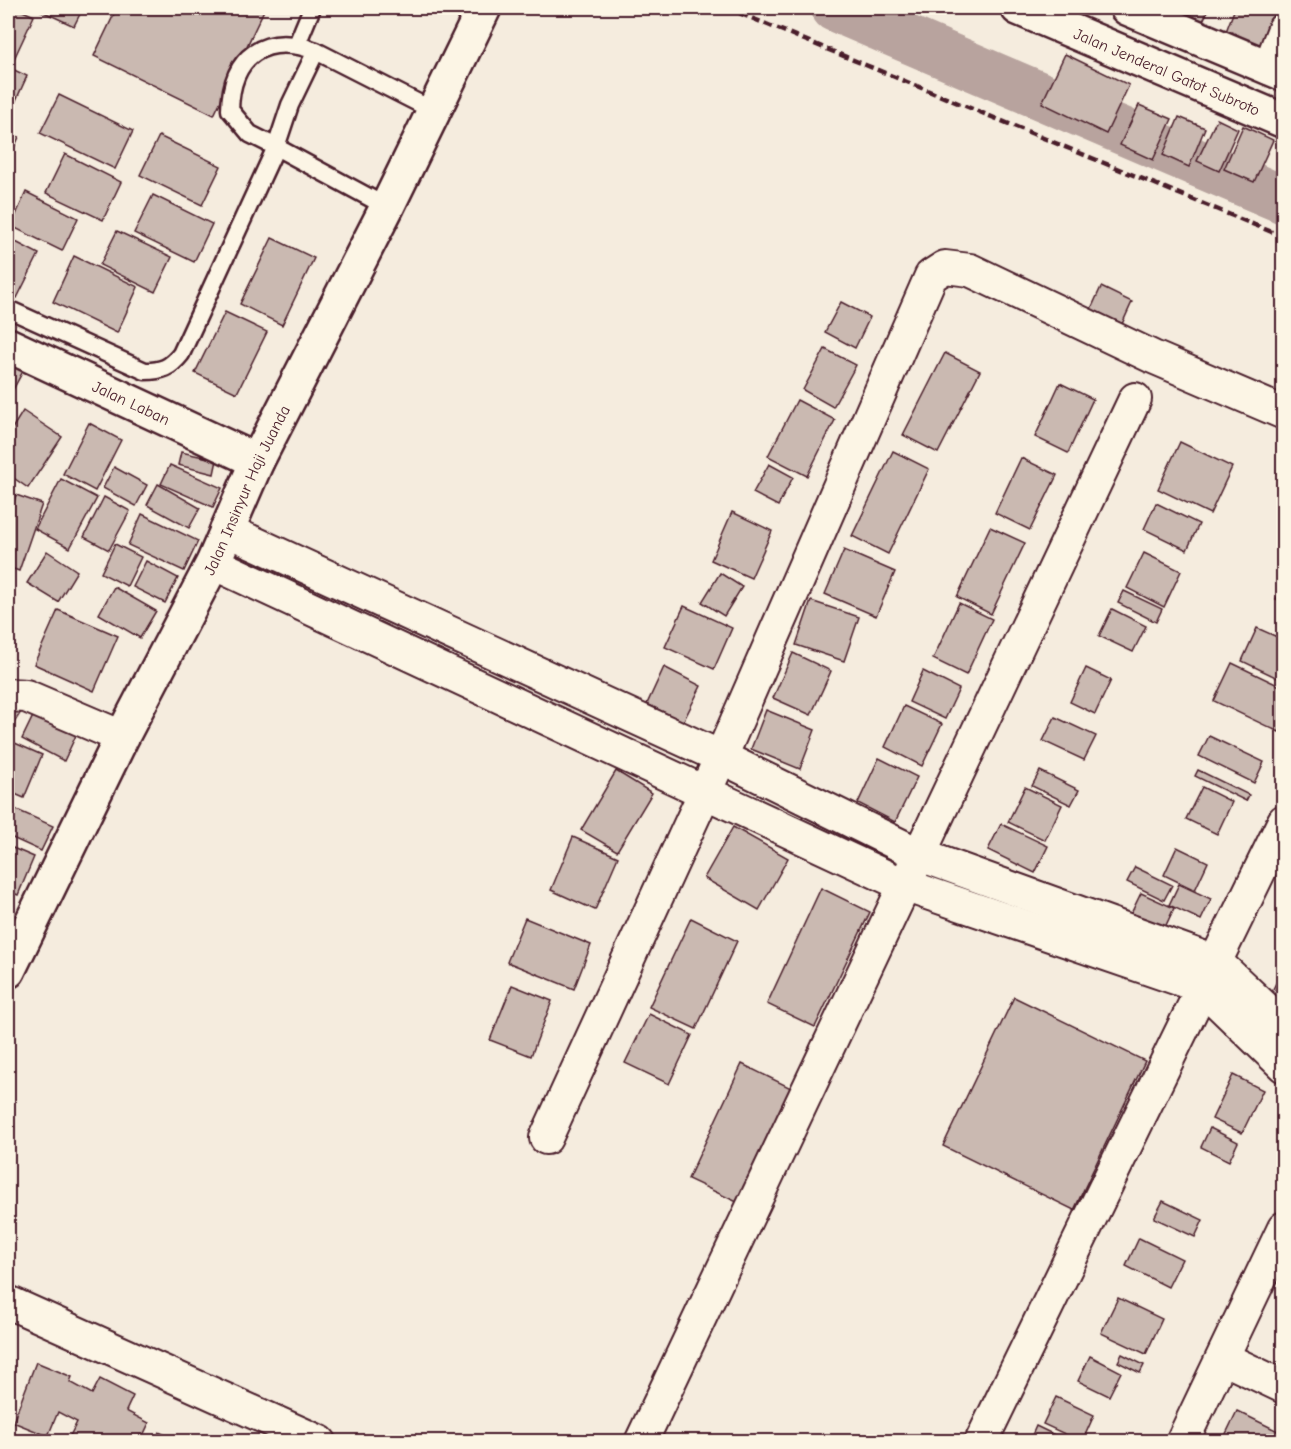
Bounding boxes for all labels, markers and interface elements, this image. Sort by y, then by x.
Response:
street label: Jalan Jenderal Gatot Subroto [1071,25,1262,120]
street label: Jalan Laban [89,378,172,429]
street label: Jalan Insinyur Haji Juanda [200,402,294,578]

